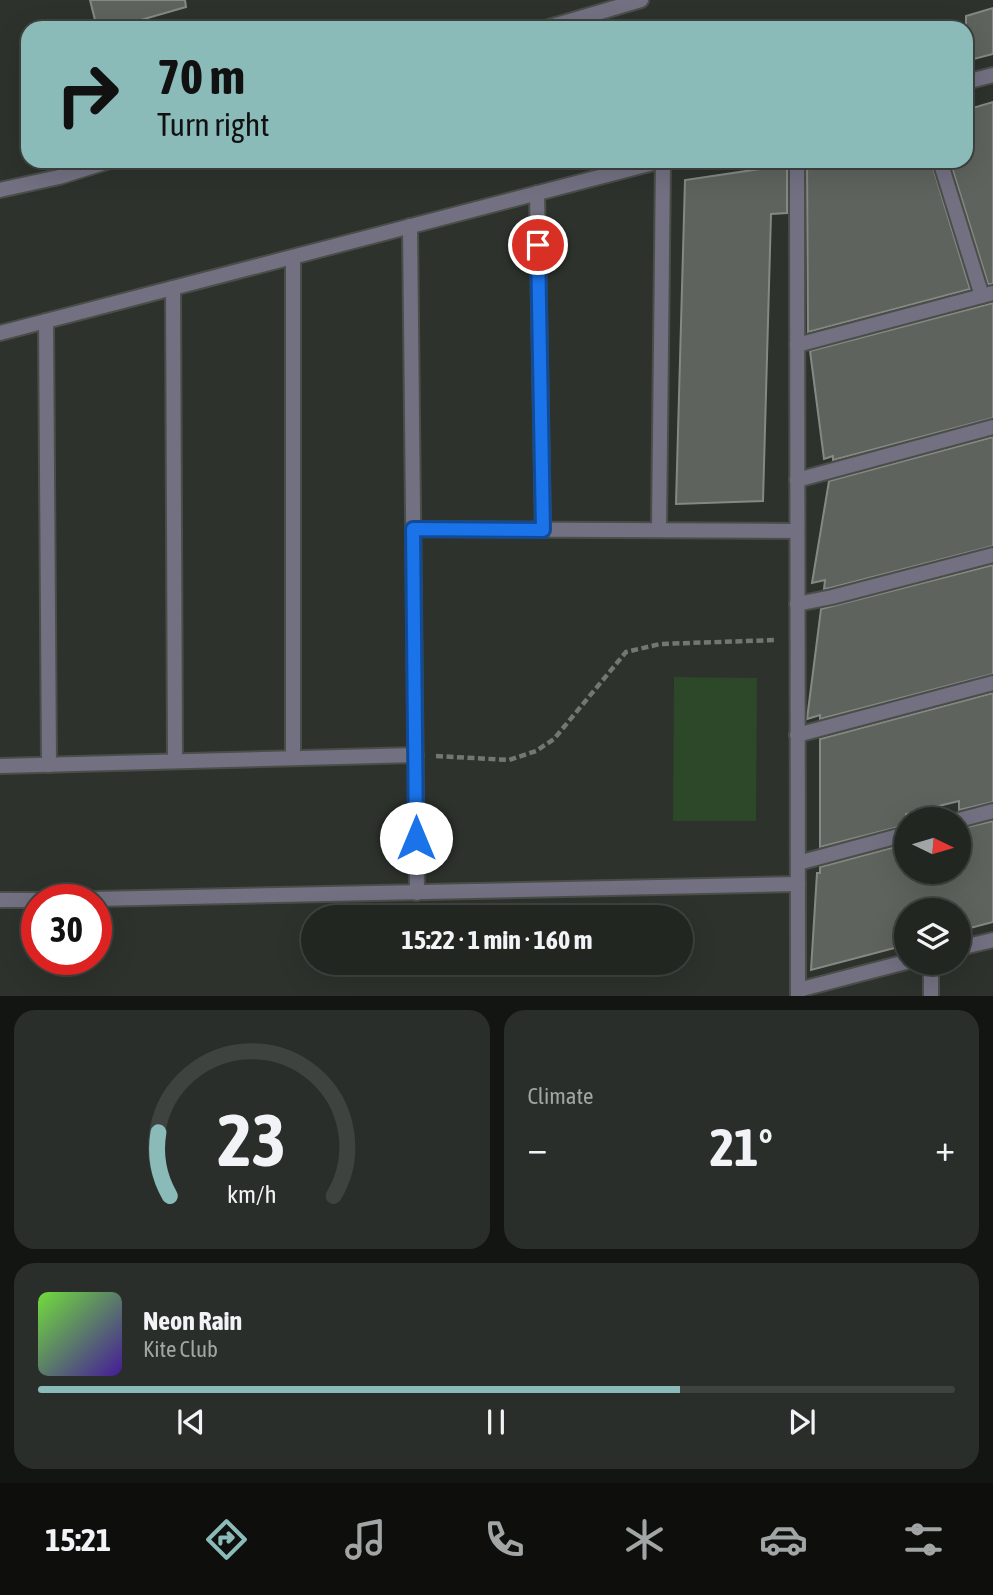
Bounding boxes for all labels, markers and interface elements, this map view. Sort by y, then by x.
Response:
text: 70 m [157,48,245,104]
icon: right [42,49,133,140]
text: Turn right [157,106,270,143]
pin [508,215,568,275]
icon: arrive [519,226,557,264]
position arrow [379,801,453,875]
north arrow [894,807,971,884]
map controls [894,807,971,975]
speed limit sign: 30 [21,884,112,975]
button: layers [894,898,971,975]
text: 15:22 · 1 min · 160 m [402,925,592,955]
text: Climate [528,1083,593,1109]
text: 23 [218,1098,286,1181]
text: 21° [710,1117,773,1177]
text: − [528,1126,547,1169]
text: + [935,1126,955,1169]
text: km/h [227,1179,277,1207]
text: Neon Rain [143,1306,242,1336]
text: Kite Club [143,1336,218,1362]
icon: previous [172,1403,210,1441]
icon: pause [477,1403,515,1441]
icon: next [783,1403,821,1441]
icon: directions [202,1515,251,1564]
icon: music [341,1515,390,1564]
icon: phone [480,1515,529,1564]
icon: climate [620,1515,669,1564]
icon: car [759,1515,808,1564]
icon: filters [899,1515,948,1564]
text: 15:21 [45,1521,111,1558]

